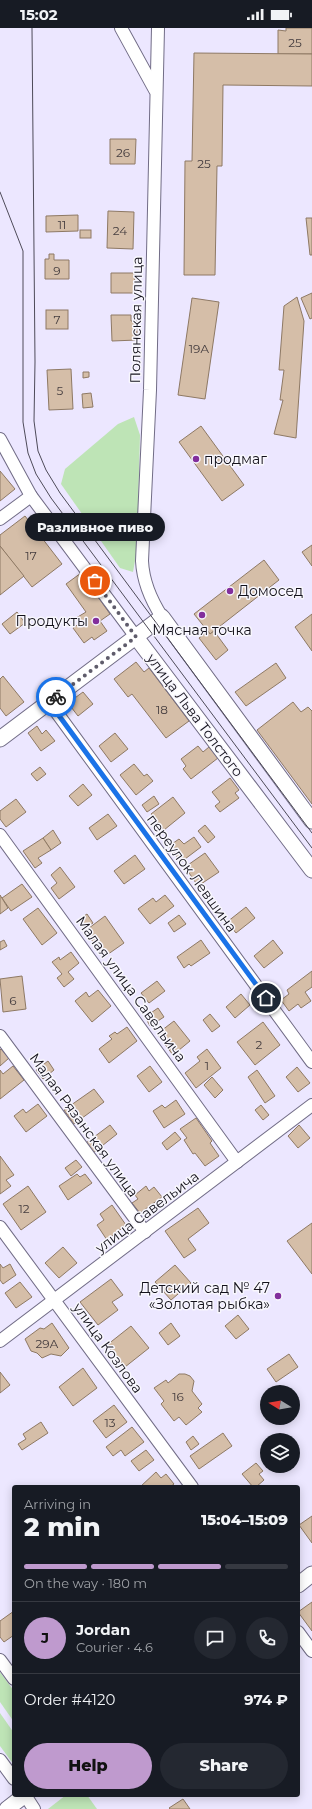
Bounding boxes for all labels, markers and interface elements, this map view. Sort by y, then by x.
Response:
text: 15:02 [20,5,58,24]
house number: 25 [288,35,302,50]
house number: 26 [116,145,130,160]
house number: 25 [197,156,211,171]
house number: 11 [58,217,66,232]
house number: 24 [113,223,127,238]
street label: Полянская улица [126,256,146,384]
house number: 9 [53,263,61,278]
house number: 7 [53,312,61,327]
house number: 19А [189,341,209,356]
house number: 5 [57,383,64,398]
place label: продмаг [204,450,267,468]
marker: продмаг [191,454,201,464]
callout: Разливное пиво [25,513,165,541]
text: Разливное пиво [37,519,153,535]
house number: 17 [25,548,37,563]
pin [78,564,112,598]
icon: bag [84,570,106,592]
place label: Домосед [238,582,303,600]
marker: Домосед [225,586,235,596]
marker: Мясная точка [197,610,207,620]
place label: Продукты [15,612,88,630]
marker: Продукты [91,616,101,626]
place label: Мясная точка [152,621,252,639]
street label: улица Льва Толстого [142,649,247,780]
courier [36,677,76,717]
icon: bike [45,686,67,708]
house number: 18 [156,702,168,717]
street label: переулок Левшина [143,810,241,936]
street label: Малая улица Савельича [72,912,190,1066]
pin [249,981,283,1015]
icon: home [255,987,277,1009]
house number: 6 [9,993,17,1008]
house number: 2 [256,1037,263,1052]
street label: Малая Рязанская улица [26,1049,142,1201]
house number: 1 [205,1058,209,1073]
street label: улица Савельича [91,1167,202,1258]
house number: 12 [18,1201,30,1216]
place label: Детский сад № 47 «Золотая рыбка» [139,1279,270,1313]
marker: Детский сад № 47 «Золотая рыбка» [273,1291,283,1301]
street label: улица Козлова [69,1298,147,1397]
house number: 29А [36,1336,59,1351]
north arrow [260,1385,300,1425]
map controls [260,1385,300,1473]
house number: 16 [172,1389,184,1404]
house number: 13 [104,1415,116,1430]
button: layers [260,1433,300,1473]
text: Arriving in [24,1496,91,1512]
text: 15:04–15:09 [201,1510,288,1529]
text: 2 min [24,1511,101,1543]
text: On the way · 180 m [24,1575,147,1591]
button: chat [194,1617,236,1659]
button: phone [246,1617,288,1659]
text: Jordan [76,1620,130,1639]
text: J [41,1628,49,1647]
text: Courier · 4.6 [76,1639,153,1655]
text: Order #4120 [24,1690,115,1709]
text: 974 ₽ [244,1690,288,1709]
button: Help [24,1743,152,1789]
button: Share [160,1743,288,1789]

